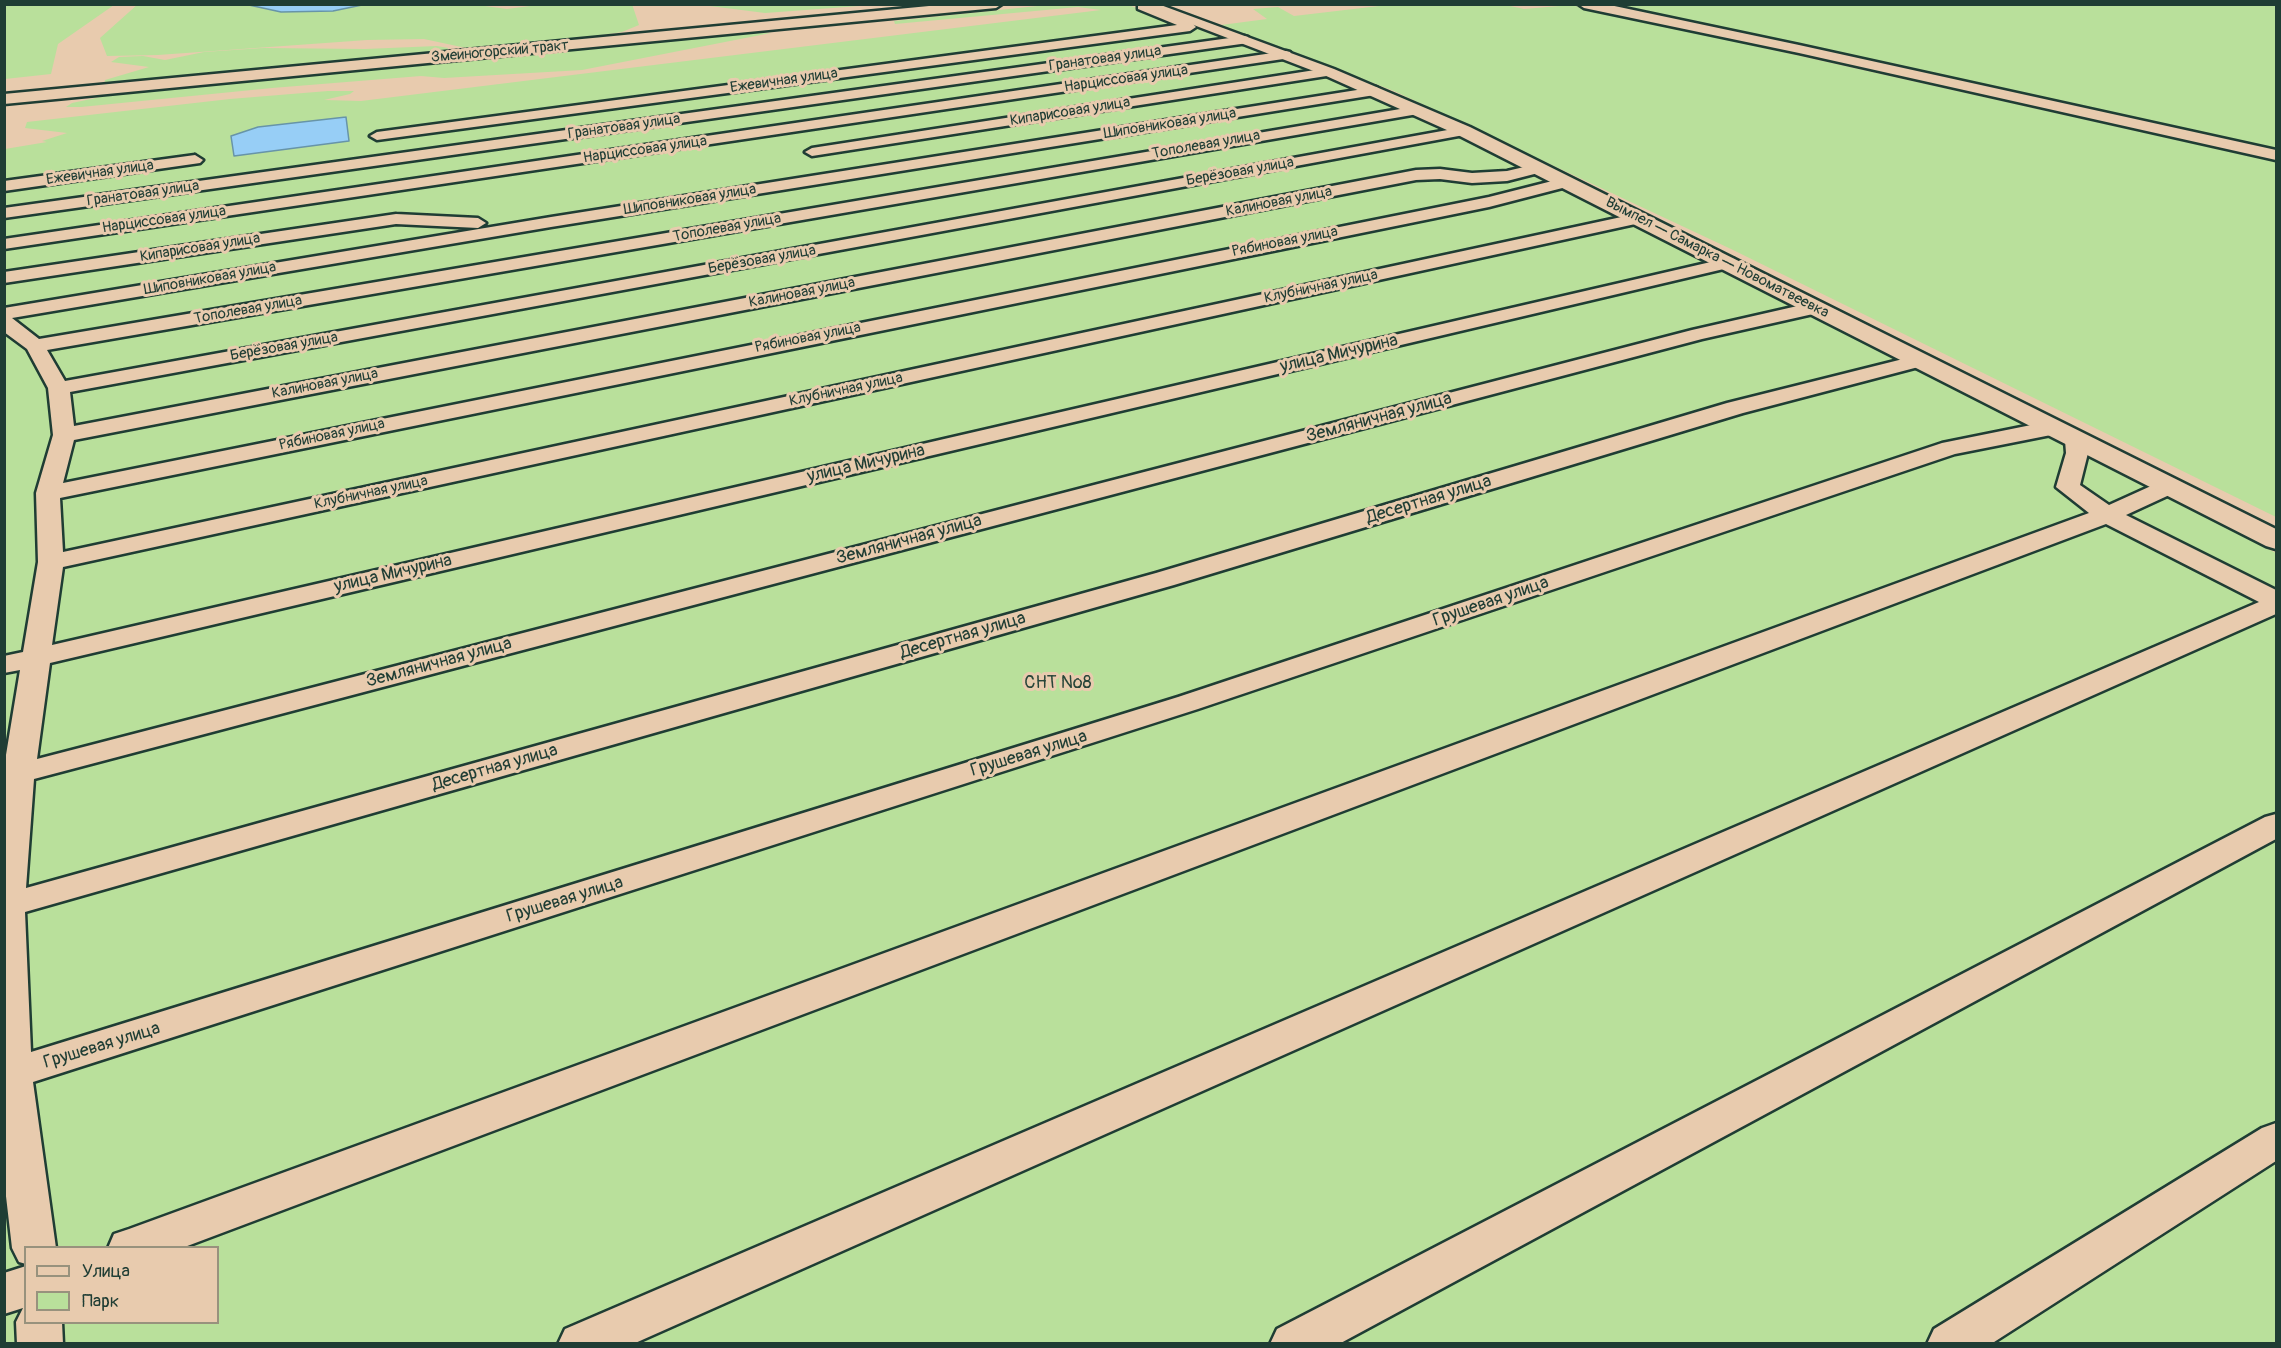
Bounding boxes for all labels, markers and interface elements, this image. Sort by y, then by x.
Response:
street label: Змеиногорский тракт [430,37,570,67]
street label: Гранатовая улица [1048,42,1162,76]
street label: Нарциссовая улица [1063,61,1189,97]
street label: Ежевичная улица [729,65,839,97]
street label: Кипарисовая улица [1009,94,1131,130]
street label: Шиповниковая улица [1102,105,1238,143]
street label: Гранатовая улица [567,110,681,144]
street label: Тополевая улица [1151,127,1261,163]
street label: Нарциссовая улица [582,132,708,168]
street label: Берёзовая улица [1185,154,1295,190]
street label: Ежевичная улица [45,157,155,189]
street label: Гранатовая улица [86,177,200,211]
street label: Шиповниковая улица [622,181,758,219]
street label: Калиновая улица [1224,183,1334,221]
street label: Вымпел — Самарка — Новоматвеевка [1602,194,1832,322]
street label: Нарциссовая улица [101,202,227,238]
street label: Тополевая улица [672,210,782,246]
street label: Рябиновая улица [1231,223,1339,261]
street label: Кипарисовая улица [139,230,261,266]
street label: Берёзовая улица [707,242,817,278]
street label: Шиповниковая улица [142,259,278,299]
street label: Клубничная улица [1263,266,1379,308]
street label: Калиновая улица [747,274,857,312]
street label: Тополевая улица [193,292,303,328]
street label: Рябиновая улица [754,319,862,357]
street label: Берёзовая улица [229,329,339,365]
street label: улица Мичурина [1278,330,1400,378]
street label: Калиновая улица [270,365,380,403]
street label: Клубничная улица [788,369,904,411]
street label: Земляничная улица [1304,388,1454,448]
street label: Рябиновая улица [278,415,386,455]
street label: улица Мичурина [805,440,927,488]
street label: Десертная улица [1364,471,1494,529]
street label: Клубничная улица [313,472,429,514]
street label: Земляничная улица [834,510,984,570]
street label: улица Мичурина [332,550,454,598]
street label: Грушевая улица [1430,572,1552,632]
street label: Десертная улица [898,608,1028,664]
street label: Земляничная улица [364,633,514,693]
park label: СНТ №8 [1024,672,1092,694]
street label: Грушевая улица [968,726,1090,782]
street label: Десертная улица [430,740,560,796]
street label: Грушевая улица [504,872,626,928]
street label: Грушевая улица [41,1018,163,1074]
legend [24,1246,219,1324]
text: Улица [82,1260,130,1283]
text: Парк [82,1290,119,1313]

